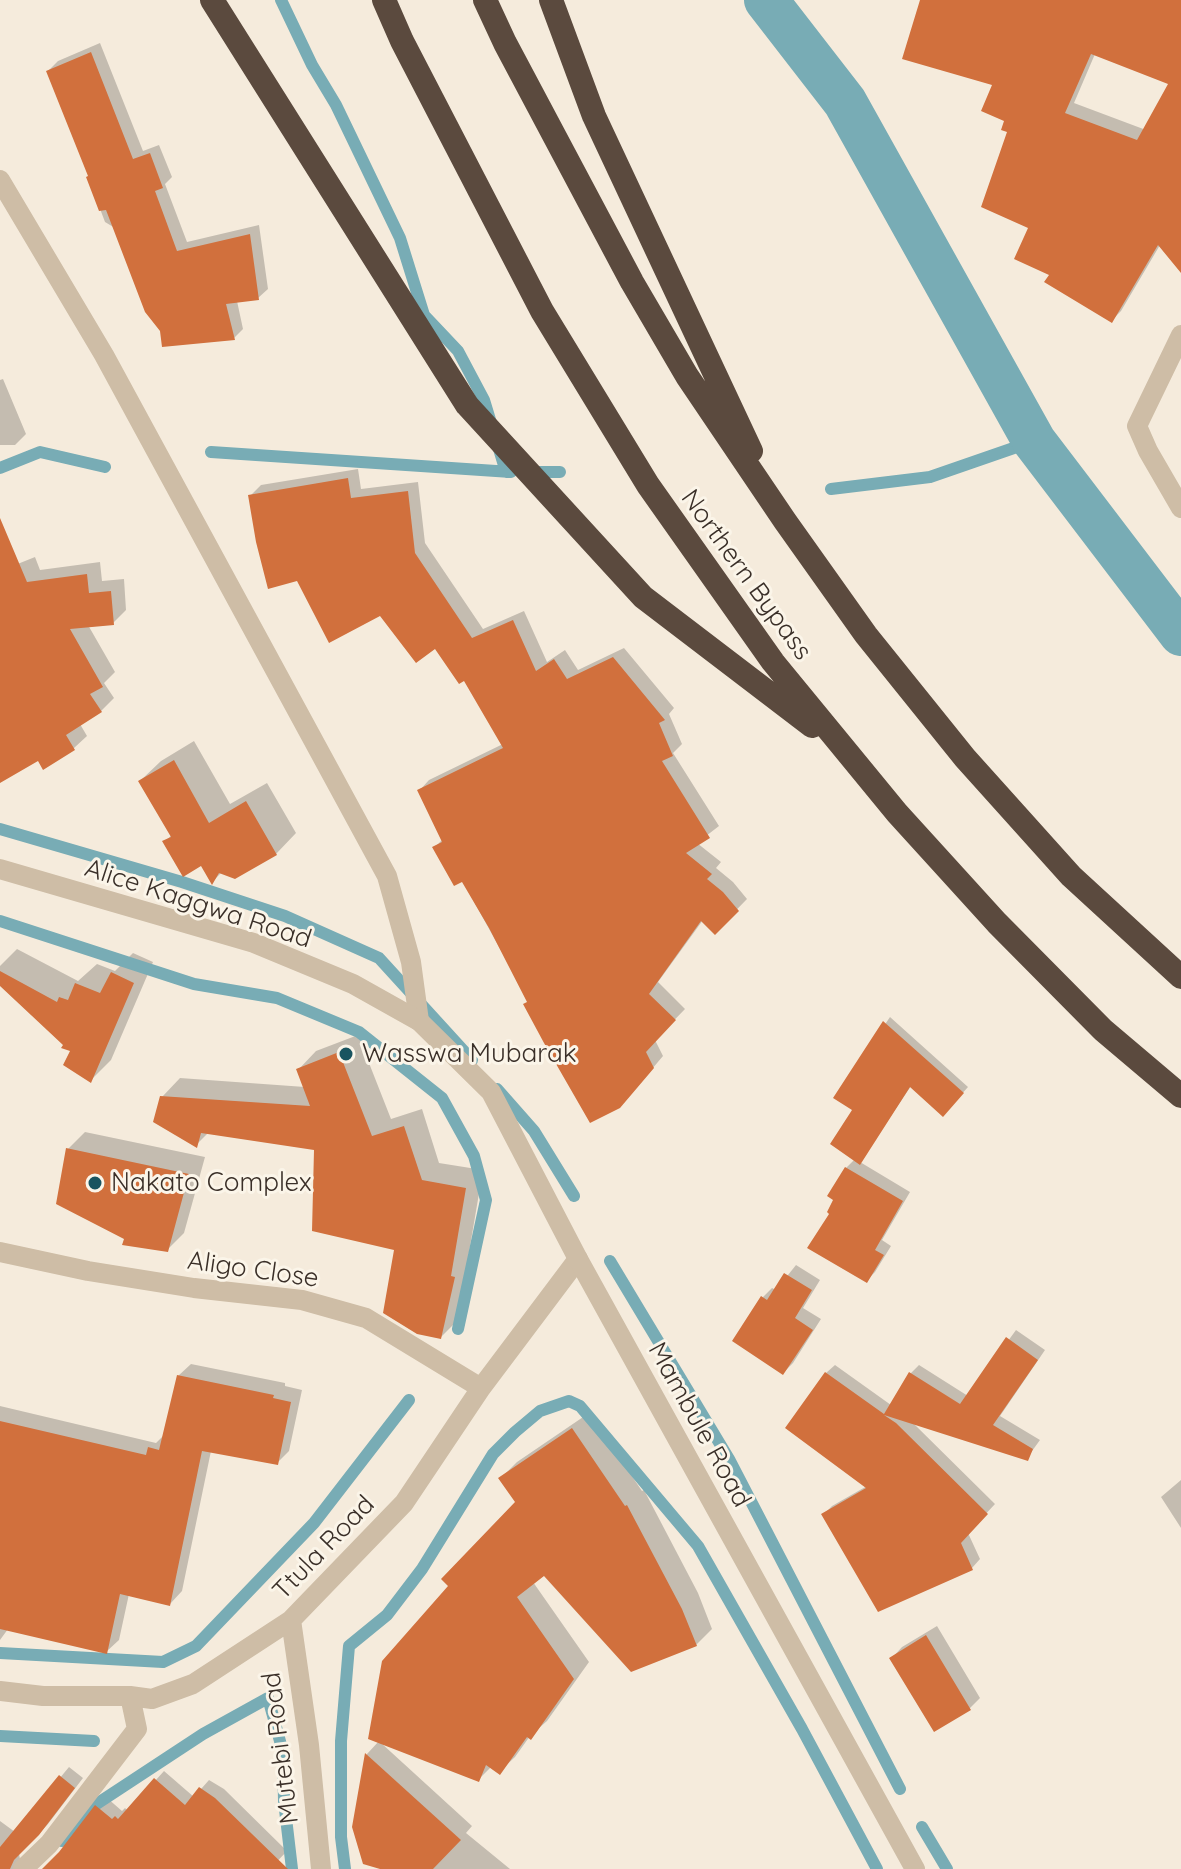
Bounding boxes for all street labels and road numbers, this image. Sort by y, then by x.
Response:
street label: Northern Bypass [674,484,818,666]
street label: Alice Kaggwa Road [81,853,315,955]
street label: Aligo Close [185,1245,321,1295]
street label: Mambule Road [641,1337,757,1513]
street label: Ttula Road [267,1489,381,1607]
street label: Mutebi Road [256,1670,306,1826]

